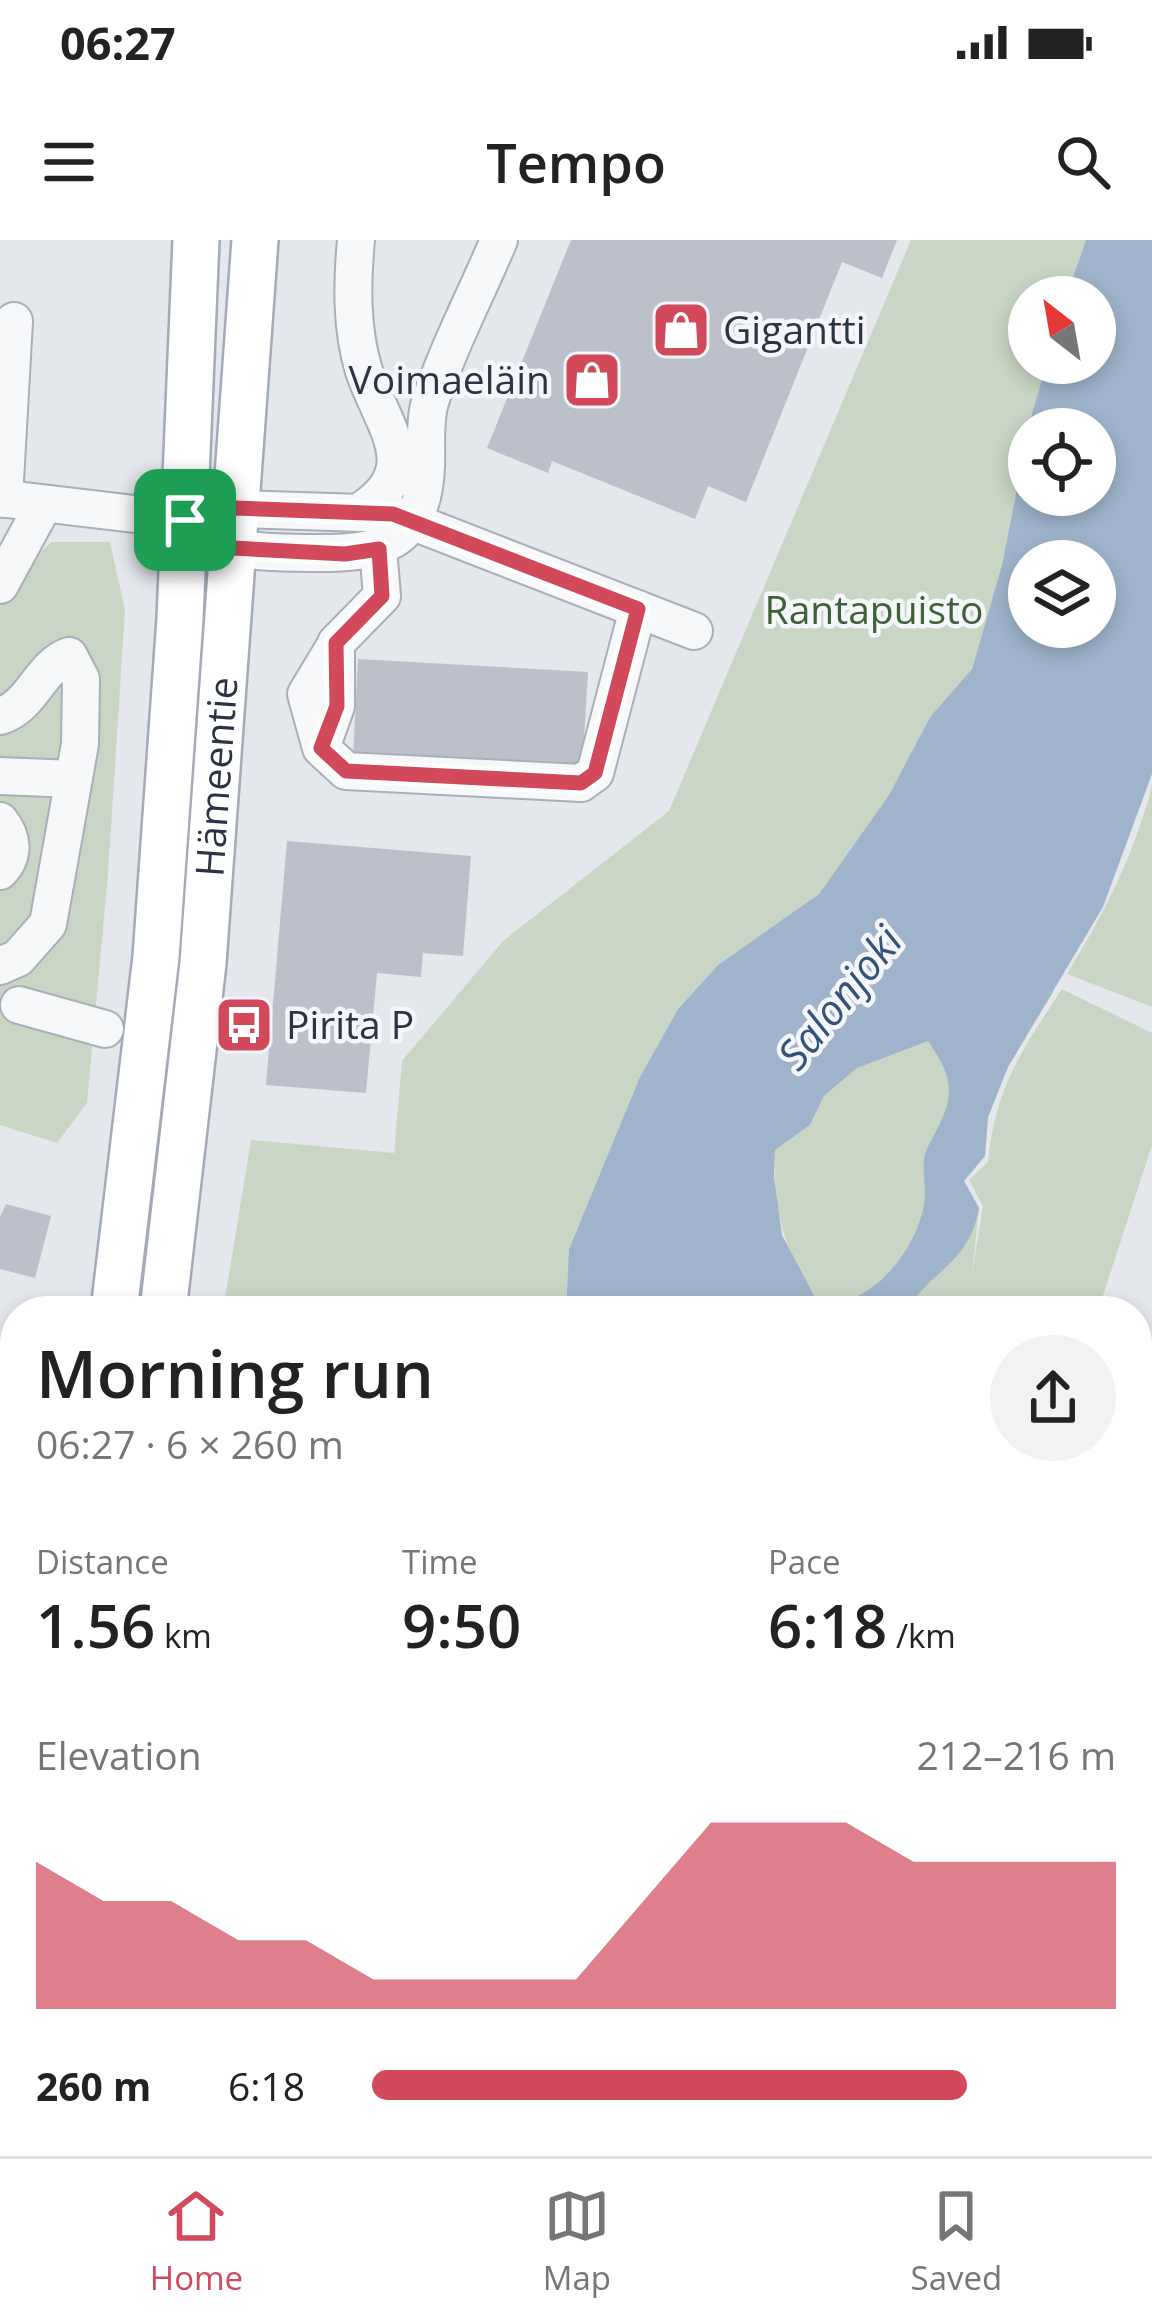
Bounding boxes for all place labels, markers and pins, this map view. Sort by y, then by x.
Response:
shop icon: Gigantti [650,299,712,361]
place label: Gigantti [723,302,866,355]
shop icon: Voimaeläin [561,349,623,411]
place label: Voimaeläin [348,352,550,405]
pin [134,469,236,571]
bus stop icon: Pirita P [213,994,275,1056]
place label: Pirita P [286,997,414,1050]

